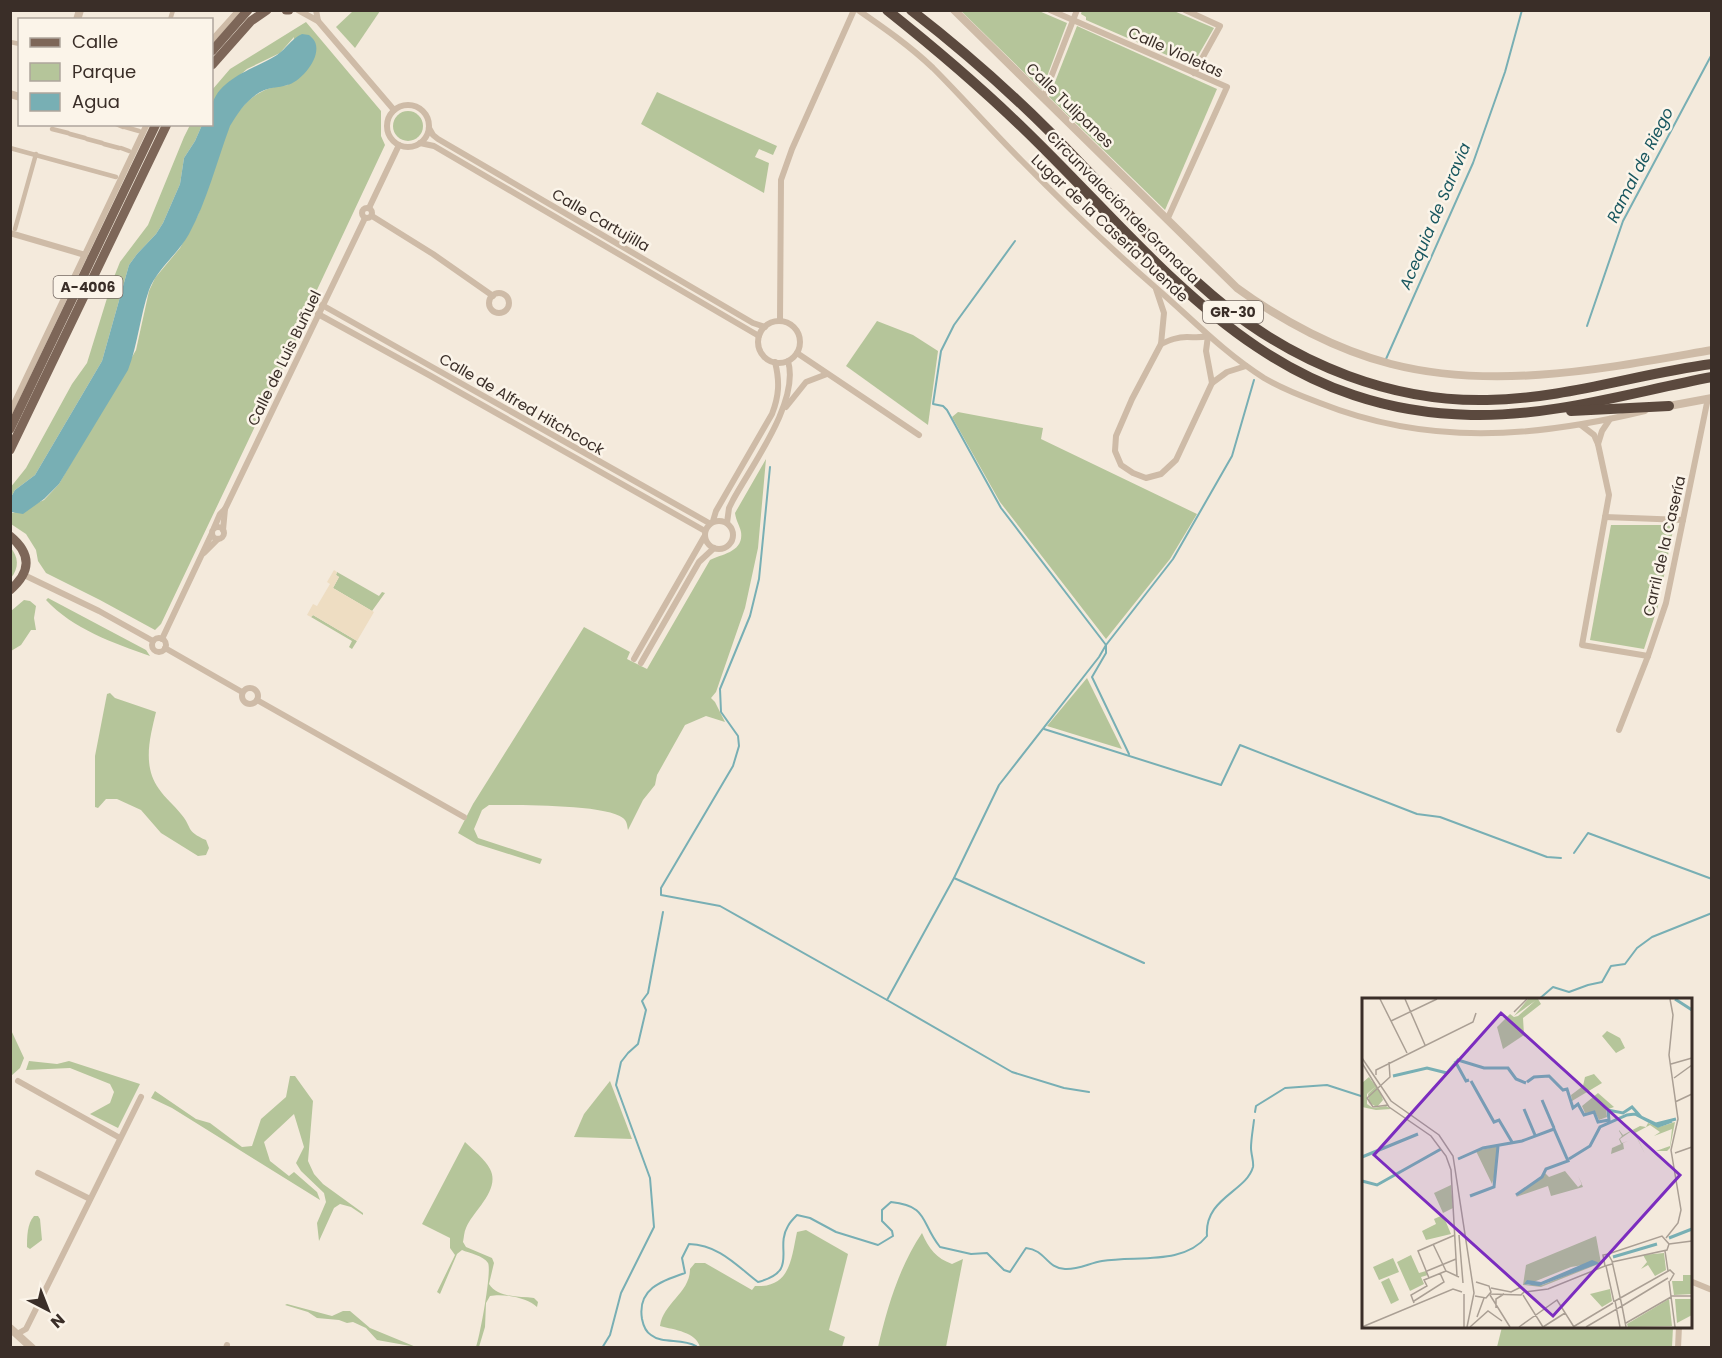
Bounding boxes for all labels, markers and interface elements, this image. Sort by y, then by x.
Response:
legend [18,18,213,126]
street label: Calle Violetas [1125,22,1227,82]
text: Calle [72,29,118,54]
street label: Calle Tulipanes [1022,58,1119,152]
text: Parque [72,59,136,84]
text: Agua [72,89,120,114]
water label: Ramal de Riego [1601,103,1679,227]
street label: Circunvalación de Granada [1042,126,1204,288]
water label: Acequia de Saravia [1393,139,1476,294]
street label: Lugar de la Caseria Duende [1027,149,1193,307]
street label: Calle Cartujilla [548,183,654,257]
road number: A-4006 [54,276,122,298]
street label: Calle de Luis Buñuel [242,287,326,429]
road number: GR-30 [1203,301,1263,323]
street label: Calle de Alfred Hitchcock [436,348,609,460]
street label: Carril de la Casería [1638,474,1690,618]
inset map [1362,998,1692,1328]
north arrow [18,1280,78,1340]
text: N [46,1308,70,1333]

